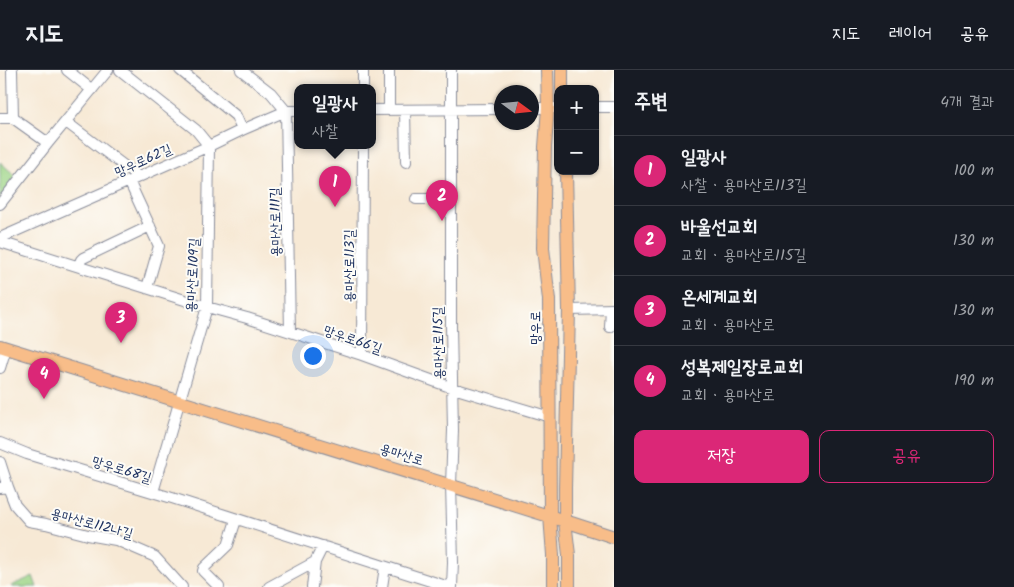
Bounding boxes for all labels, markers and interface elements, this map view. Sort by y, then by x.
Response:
text: 지도 [25,15,64,54]
text: 지도 [832,20,861,49]
text: 레이어 [889,20,932,49]
text: 공유 [960,20,989,49]
popup [294,84,376,149]
north arrow [494,85,539,130]
map controls [554,85,599,175]
button: + [554,85,599,130]
text: 주변 [634,86,668,119]
text: 일광사 [312,89,358,119]
text: 4개 결과 [940,90,994,115]
text: 사찰 [312,119,338,144]
button: − [554,130,599,175]
street label: 망우로62길 [111,138,176,183]
text: 일광사 [681,143,727,173]
text: 1 [648,158,652,183]
text: 100 m [954,158,994,183]
pin: 1 [319,166,351,207]
text: 사찰 · 용마산로113길 [681,173,807,198]
pin: 2 [426,180,458,221]
street label: 용마산로111길 [264,186,288,257]
text: 바울선교회 [681,213,757,243]
text: 2 [645,228,655,253]
text: 130 m [953,228,994,253]
street label: 용마산로113길 [339,229,361,303]
street label: 용마산로109길 [180,237,206,313]
text: 교회 · 용마산로115길 [681,243,806,268]
text: 온세계교회 [681,283,757,313]
text: 3 [646,298,654,323]
text: 130 m [953,298,994,323]
pin: 3 [105,302,137,343]
street label: 용마산로115길 [427,306,451,379]
street label: 망우로 [525,311,547,345]
text: 교회 · 용마산로 [681,313,775,338]
street label: 망우로66길 [320,320,386,360]
your location [300,343,326,369]
text: 성복제일장로교회 [681,353,803,383]
pin: 4 [28,358,60,399]
text: 4 [646,368,654,393]
text: 190 m [954,368,994,393]
text: 교회 · 용마산로 [681,383,775,408]
button: 저장 [634,430,809,483]
button: 공유 [819,430,994,483]
street label: 용마산로 [377,438,426,472]
street label: 망우로68길 [89,450,155,490]
street label: 용마산로112나길 [48,502,136,546]

